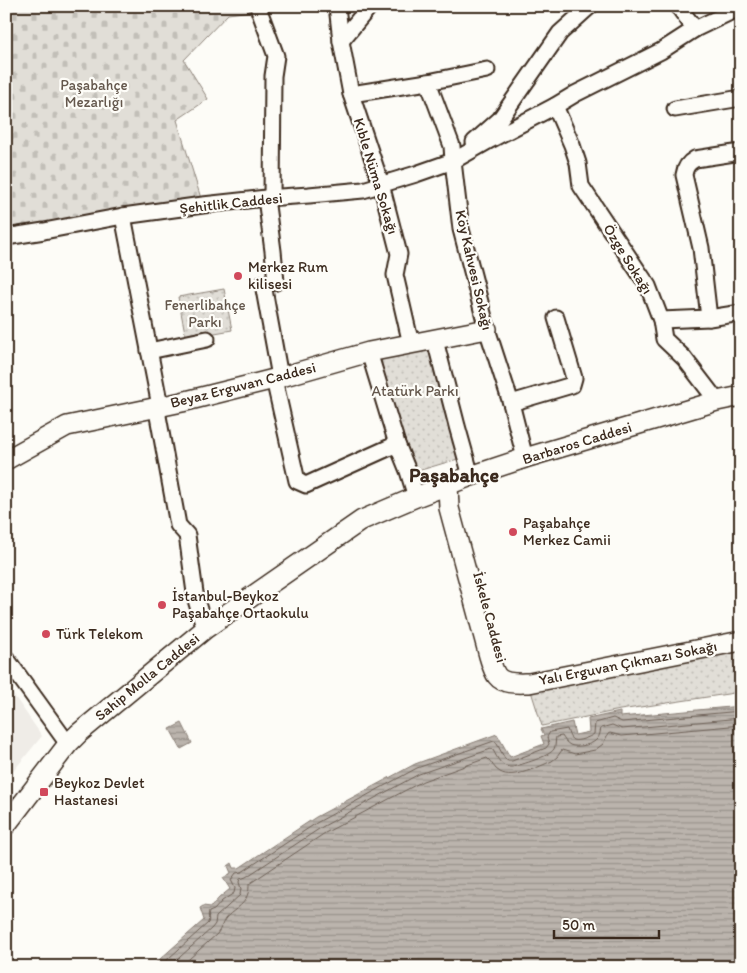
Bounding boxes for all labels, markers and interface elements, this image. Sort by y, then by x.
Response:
park label: Paşabahçe Mezarlığı [60,76,128,111]
street label: Kıble Nüma Sokağı [350,116,402,236]
street label: Şehitlik Caddesi [179,189,283,217]
street label: Köy Kahvesi Sokağı [451,208,497,332]
street label: Özge Sokağı [599,221,657,297]
place label: Merkez Rum kilisesi [248,258,328,293]
marker: Merkez Rum kilisesi [232,270,244,282]
park label: Fenerlibahçe Parkı [164,296,246,331]
street label: Beyaz Erguvan Caddesi [168,358,318,412]
park label: Atatürk Parkı [371,382,459,400]
street label: Barbaros Caddesi [520,418,634,468]
district label: Paşabahçe [409,463,499,488]
place label: Paşabahçe Merkez Camii [523,514,611,549]
marker: Paşabahçe Merkez Camii [507,526,519,538]
street label: İskele Caddesi [469,570,511,664]
place label: İstanbul-Beykoz Paşabahçe Ortaokulu [172,587,309,622]
marker: İstanbul-Beykoz Paşabahçe Ortaokulu [156,599,168,611]
place label: Türk Telekom [56,625,143,643]
marker: Türk Telekom [40,628,52,640]
street label: Sahip Molla Caddesi [91,629,203,725]
street label: Yalı Erguvan Çıkmazı Sokağı [537,637,719,689]
place label: Beykoz Devlet Hastanesi [54,774,145,809]
marker: Beykoz Devlet Hastanesi [38,786,50,798]
scale bar [554,908,660,940]
text: 50 m [562,916,595,934]

